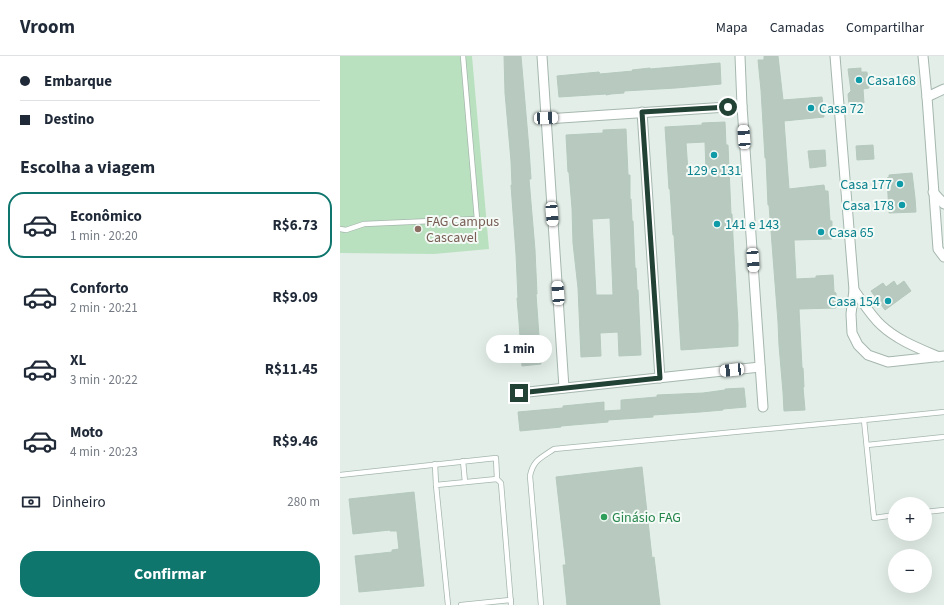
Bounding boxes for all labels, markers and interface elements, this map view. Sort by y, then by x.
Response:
text: Vroom [20,14,75,41]
text: Mapa [716,18,748,38]
text: Camadas [770,18,824,38]
text: Compartilhar [846,18,924,38]
text: Embarque [44,71,112,92]
place label: Casa168 [867,71,916,91]
marker: Casa168 [854,75,864,85]
route start [719,98,737,116]
place label: Casa 72 [819,99,864,119]
marker: Casa 72 [806,103,816,113]
text: Destino [44,109,94,130]
car [534,111,558,125]
car [737,125,751,149]
marker: 129 e 131 [709,150,719,160]
text: Escolha a viagem [20,155,155,180]
place label: 129 e 131 [687,161,741,181]
place label: Casa 177 [840,175,892,195]
marker: Casa 177 [895,179,905,189]
place label: Casa 178 [842,196,894,216]
marker: Casa 178 [897,200,907,210]
car [545,202,559,226]
text: Econômico [70,206,142,227]
icon: car [22,207,58,243]
place label: FAG Campus Cascavel [426,212,499,248]
text: R$6.73 [273,215,318,236]
place label: 141 e 143 [725,215,779,235]
marker: 141 e 143 [712,219,722,229]
place label: Casa 65 [829,223,874,243]
marker: FAG Campus Cascavel [413,224,423,234]
text: 1 min · 20:20 [70,227,138,245]
marker: Casa 65 [816,227,826,237]
car [746,248,760,272]
text: Conforto [70,278,129,299]
icon: car [22,279,58,315]
car [551,281,565,305]
text: R$9.09 [273,287,318,308]
place label: Casa 154 [828,292,880,312]
marker: Casa 154 [883,296,893,306]
text: 2 min · 20:21 [70,299,138,317]
callout: 1 min [486,335,552,363]
text: 1 min [503,340,535,358]
text: XL [70,350,86,371]
icon: car [22,351,58,387]
text: R$11.45 [265,359,318,380]
car [719,363,745,377]
text: 3 min · 20:22 [70,371,138,389]
route end [510,384,528,402]
text: Moto [70,422,103,443]
icon: car [22,423,58,459]
text: R$9.46 [273,431,318,452]
text: 4 min · 20:23 [70,443,138,461]
icon: cash [20,491,42,513]
text: Dinheiro [52,492,106,513]
text: 280 m [287,493,320,511]
map controls [888,497,932,593]
button: + [888,497,932,541]
place label: Ginásio FAG [612,508,681,528]
marker: Ginásio FAG [599,512,609,522]
button: − [888,549,932,593]
button: Confirmar [20,551,320,597]

